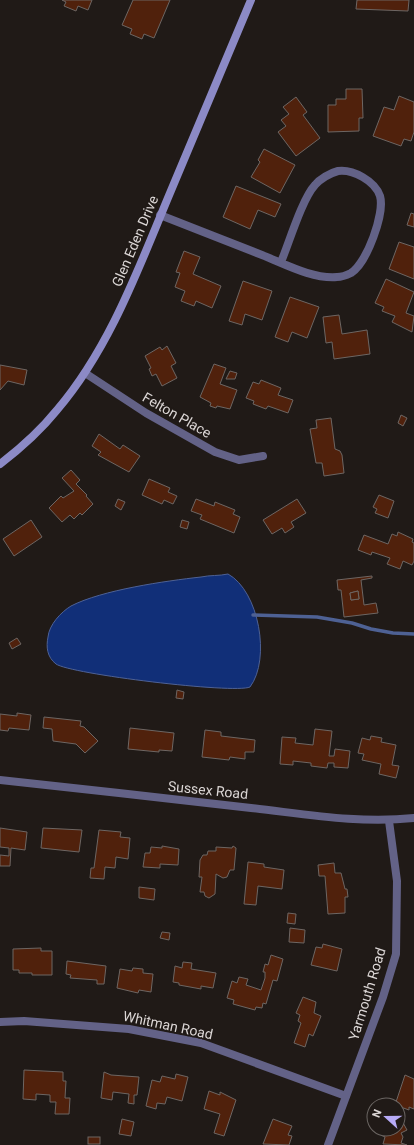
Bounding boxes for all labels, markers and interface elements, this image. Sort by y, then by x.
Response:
street label: Glen Eden Drive [109,193,161,289]
street label: Felton Place [140,389,214,441]
street label: Sussex Road [167,778,249,802]
street label: Yarmouth Road [345,946,389,1042]
street label: Whitman Road [122,1008,214,1042]
north arrow [366,1097,406,1137]
text: N [370,1107,385,1120]

